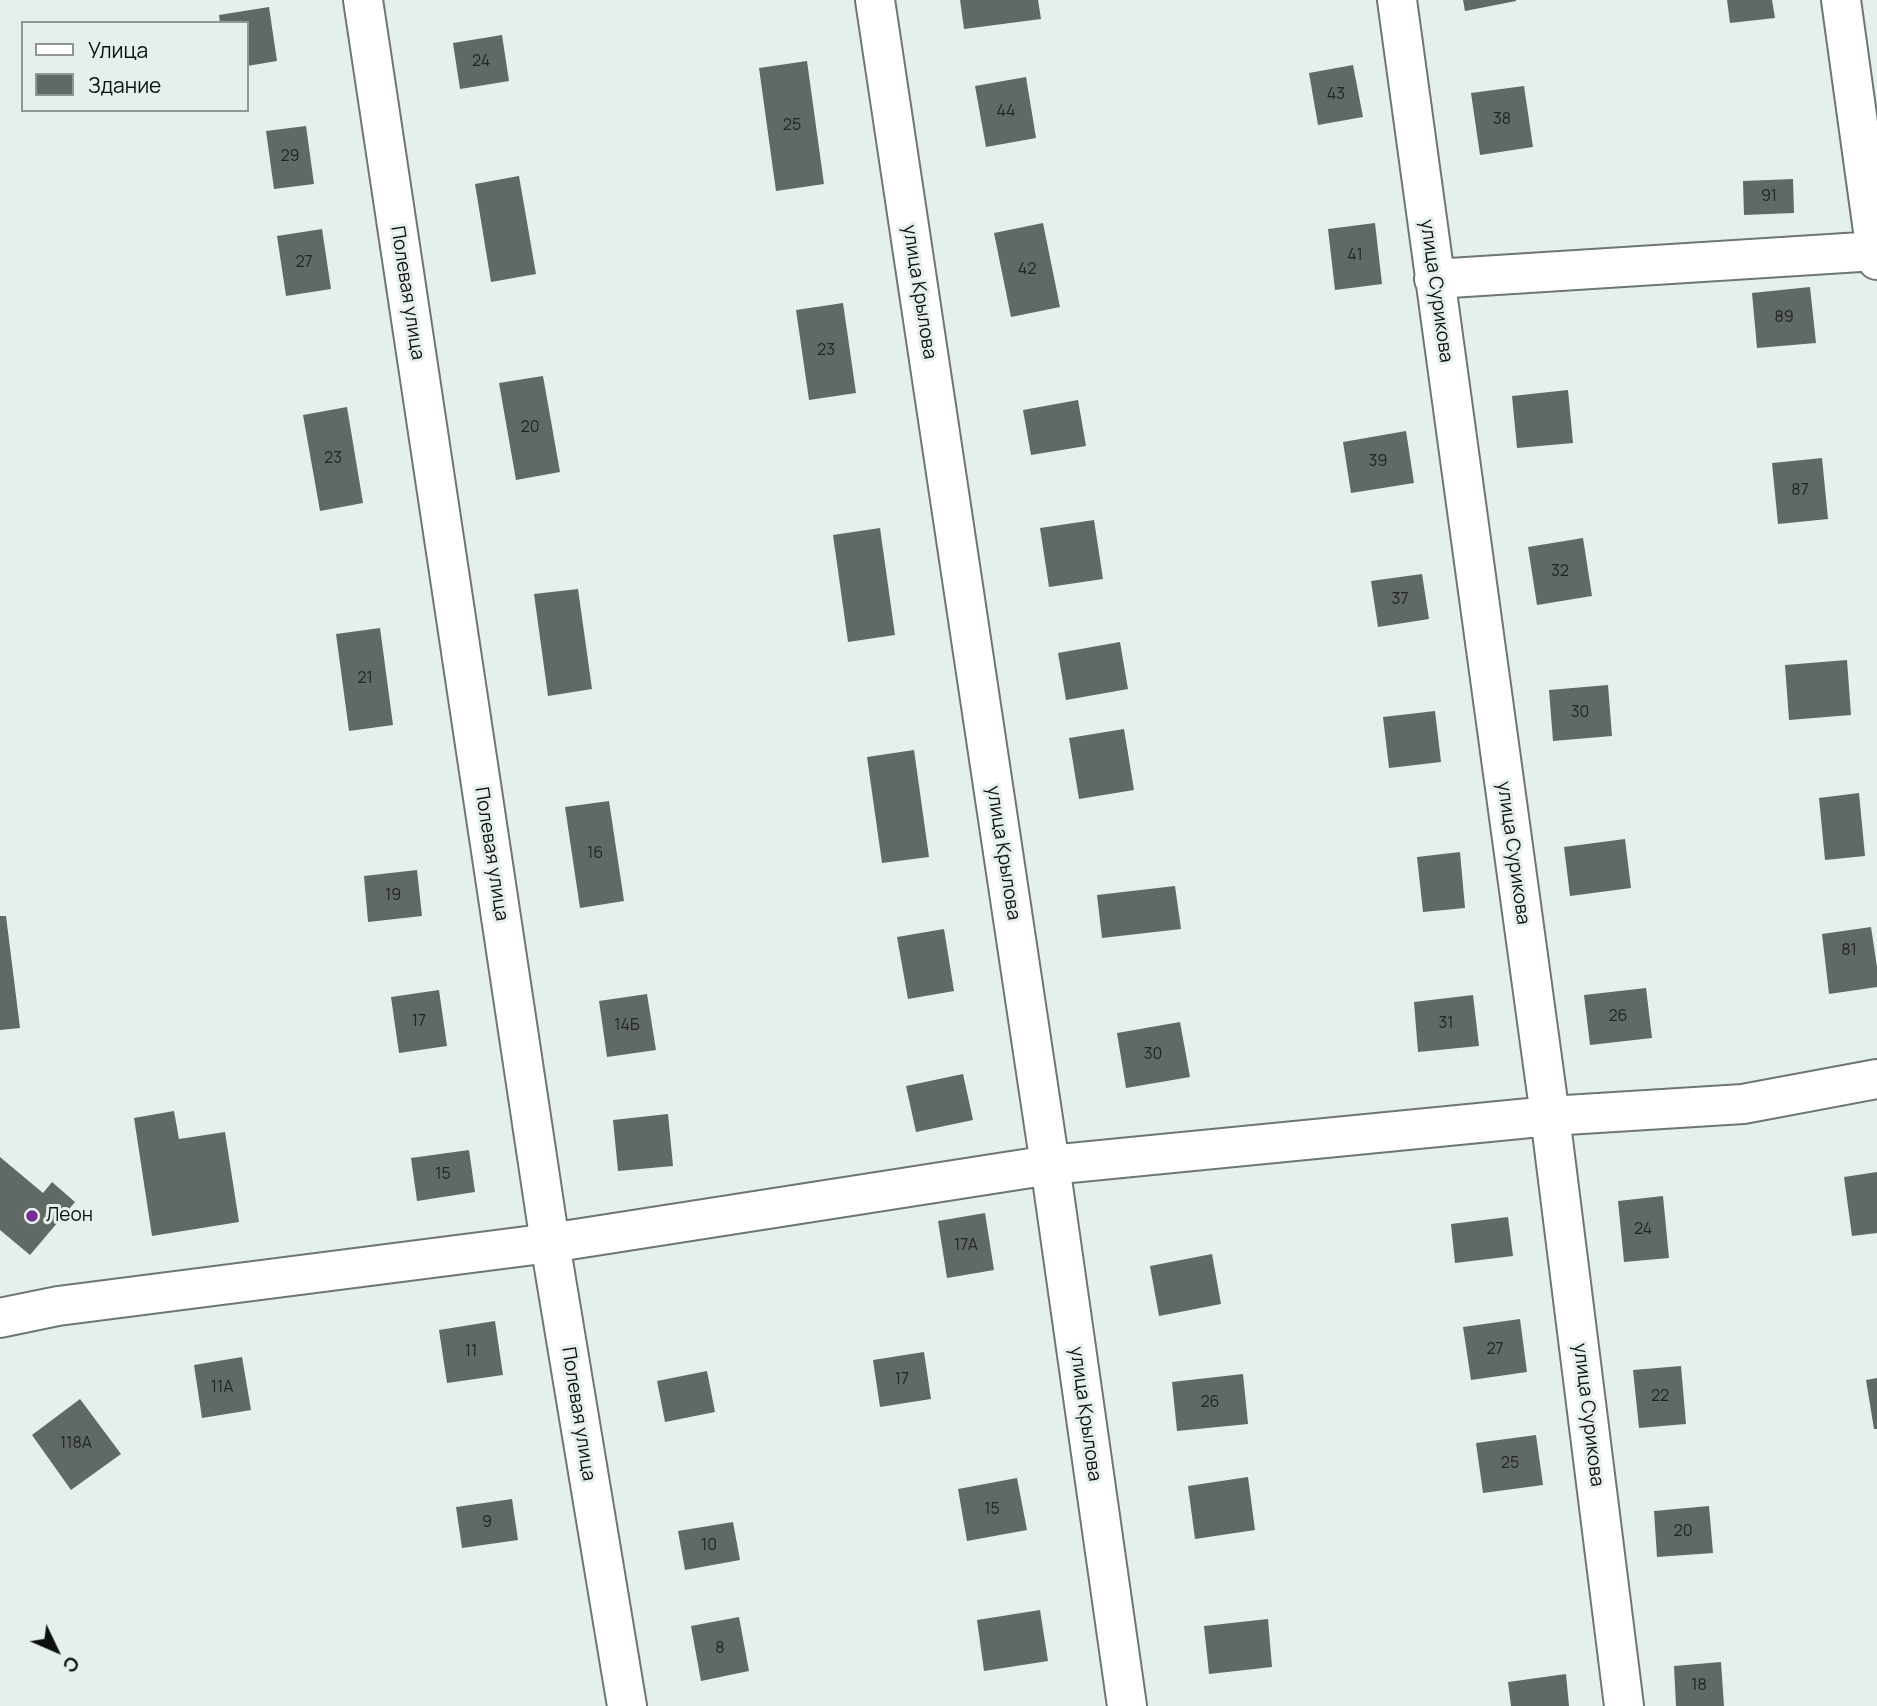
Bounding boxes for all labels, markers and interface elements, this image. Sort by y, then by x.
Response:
legend [21,21,248,112]
text: Улица [88,36,148,64]
house number: 24 [472,52,490,72]
text: Здание [88,71,161,99]
house number: 43 [1327,85,1345,105]
house number: 44 [996,102,1016,122]
house number: 38 [1493,110,1511,130]
house number: 25 [783,116,801,136]
house number: 29 [280,147,300,167]
house number: 91 [1761,187,1777,207]
street label: улица Сурикова [1415,218,1457,364]
street label: улица Крылова [897,223,941,361]
street label: Полевая улица [385,224,429,362]
house number: 41 [1347,246,1363,266]
house number: 27 [295,253,313,273]
house number: 42 [1018,260,1036,280]
house number: 89 [1774,308,1794,328]
house number: 23 [817,341,835,361]
house number: 20 [521,418,539,438]
house number: 23 [324,449,342,469]
house number: 39 [1369,452,1387,472]
house number: 87 [1791,481,1809,501]
house number: 32 [1551,562,1569,582]
house number: 37 [1392,590,1408,610]
house number: 21 [357,669,373,689]
house number: 30 [1571,703,1589,723]
street label: улица Сурикова [1492,780,1534,926]
street label: улица Крылова [981,784,1025,922]
street label: Полевая улица [469,785,513,923]
house number: 16 [587,844,603,864]
house number: 19 [385,886,401,906]
house number: 81 [1841,941,1857,961]
house number: 26 [1608,1007,1628,1027]
house number: 17 [412,1012,426,1032]
house number: 31 [1438,1014,1454,1034]
house number: 14Б [614,1016,640,1036]
house number: 30 [1144,1045,1162,1065]
house number: 15 [435,1165,451,1185]
place label: Леон [46,1205,93,1227]
marker: Леон [24,1208,40,1224]
house number: 24 [1634,1220,1652,1240]
house number: 17А [954,1236,978,1256]
house number: 27 [1486,1340,1504,1360]
house number: 11 [465,1342,477,1362]
street label: улица Сурикова [1568,1342,1608,1488]
street label: Полевая улица [556,1345,600,1483]
street label: улица Крылова [1064,1345,1106,1483]
house number: 17 [895,1370,909,1390]
house number: 11А [211,1378,233,1398]
house number: 22 [1651,1387,1669,1407]
house number: 26 [1200,1393,1220,1413]
house number: 118А [60,1434,92,1454]
house number: 25 [1501,1454,1519,1474]
house number: 15 [984,1500,1000,1520]
house number: 9 [482,1513,492,1533]
house number: 20 [1674,1522,1692,1542]
house number: 10 [701,1536,717,1556]
north arrow [21,1615,91,1685]
house number: 8 [715,1639,725,1659]
text: С [57,1650,85,1679]
house number: 18 [1691,1676,1707,1696]

